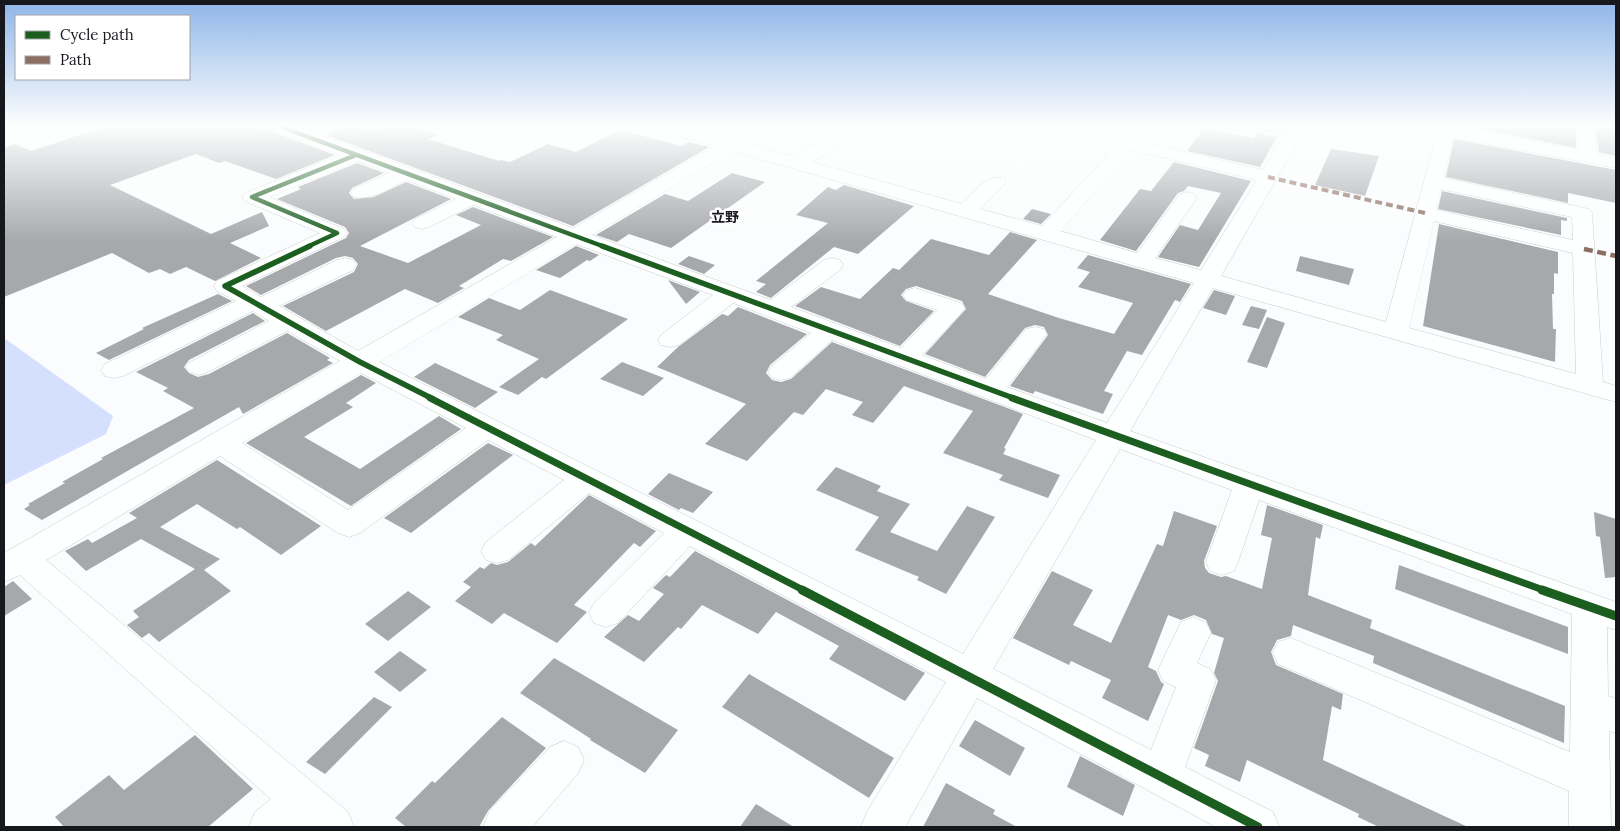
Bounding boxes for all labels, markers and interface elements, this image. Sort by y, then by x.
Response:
legend [15,15,190,80]
text: Cycle path [60,25,134,44]
text: Path [60,50,91,69]
district label: 立野 [711,208,739,226]

